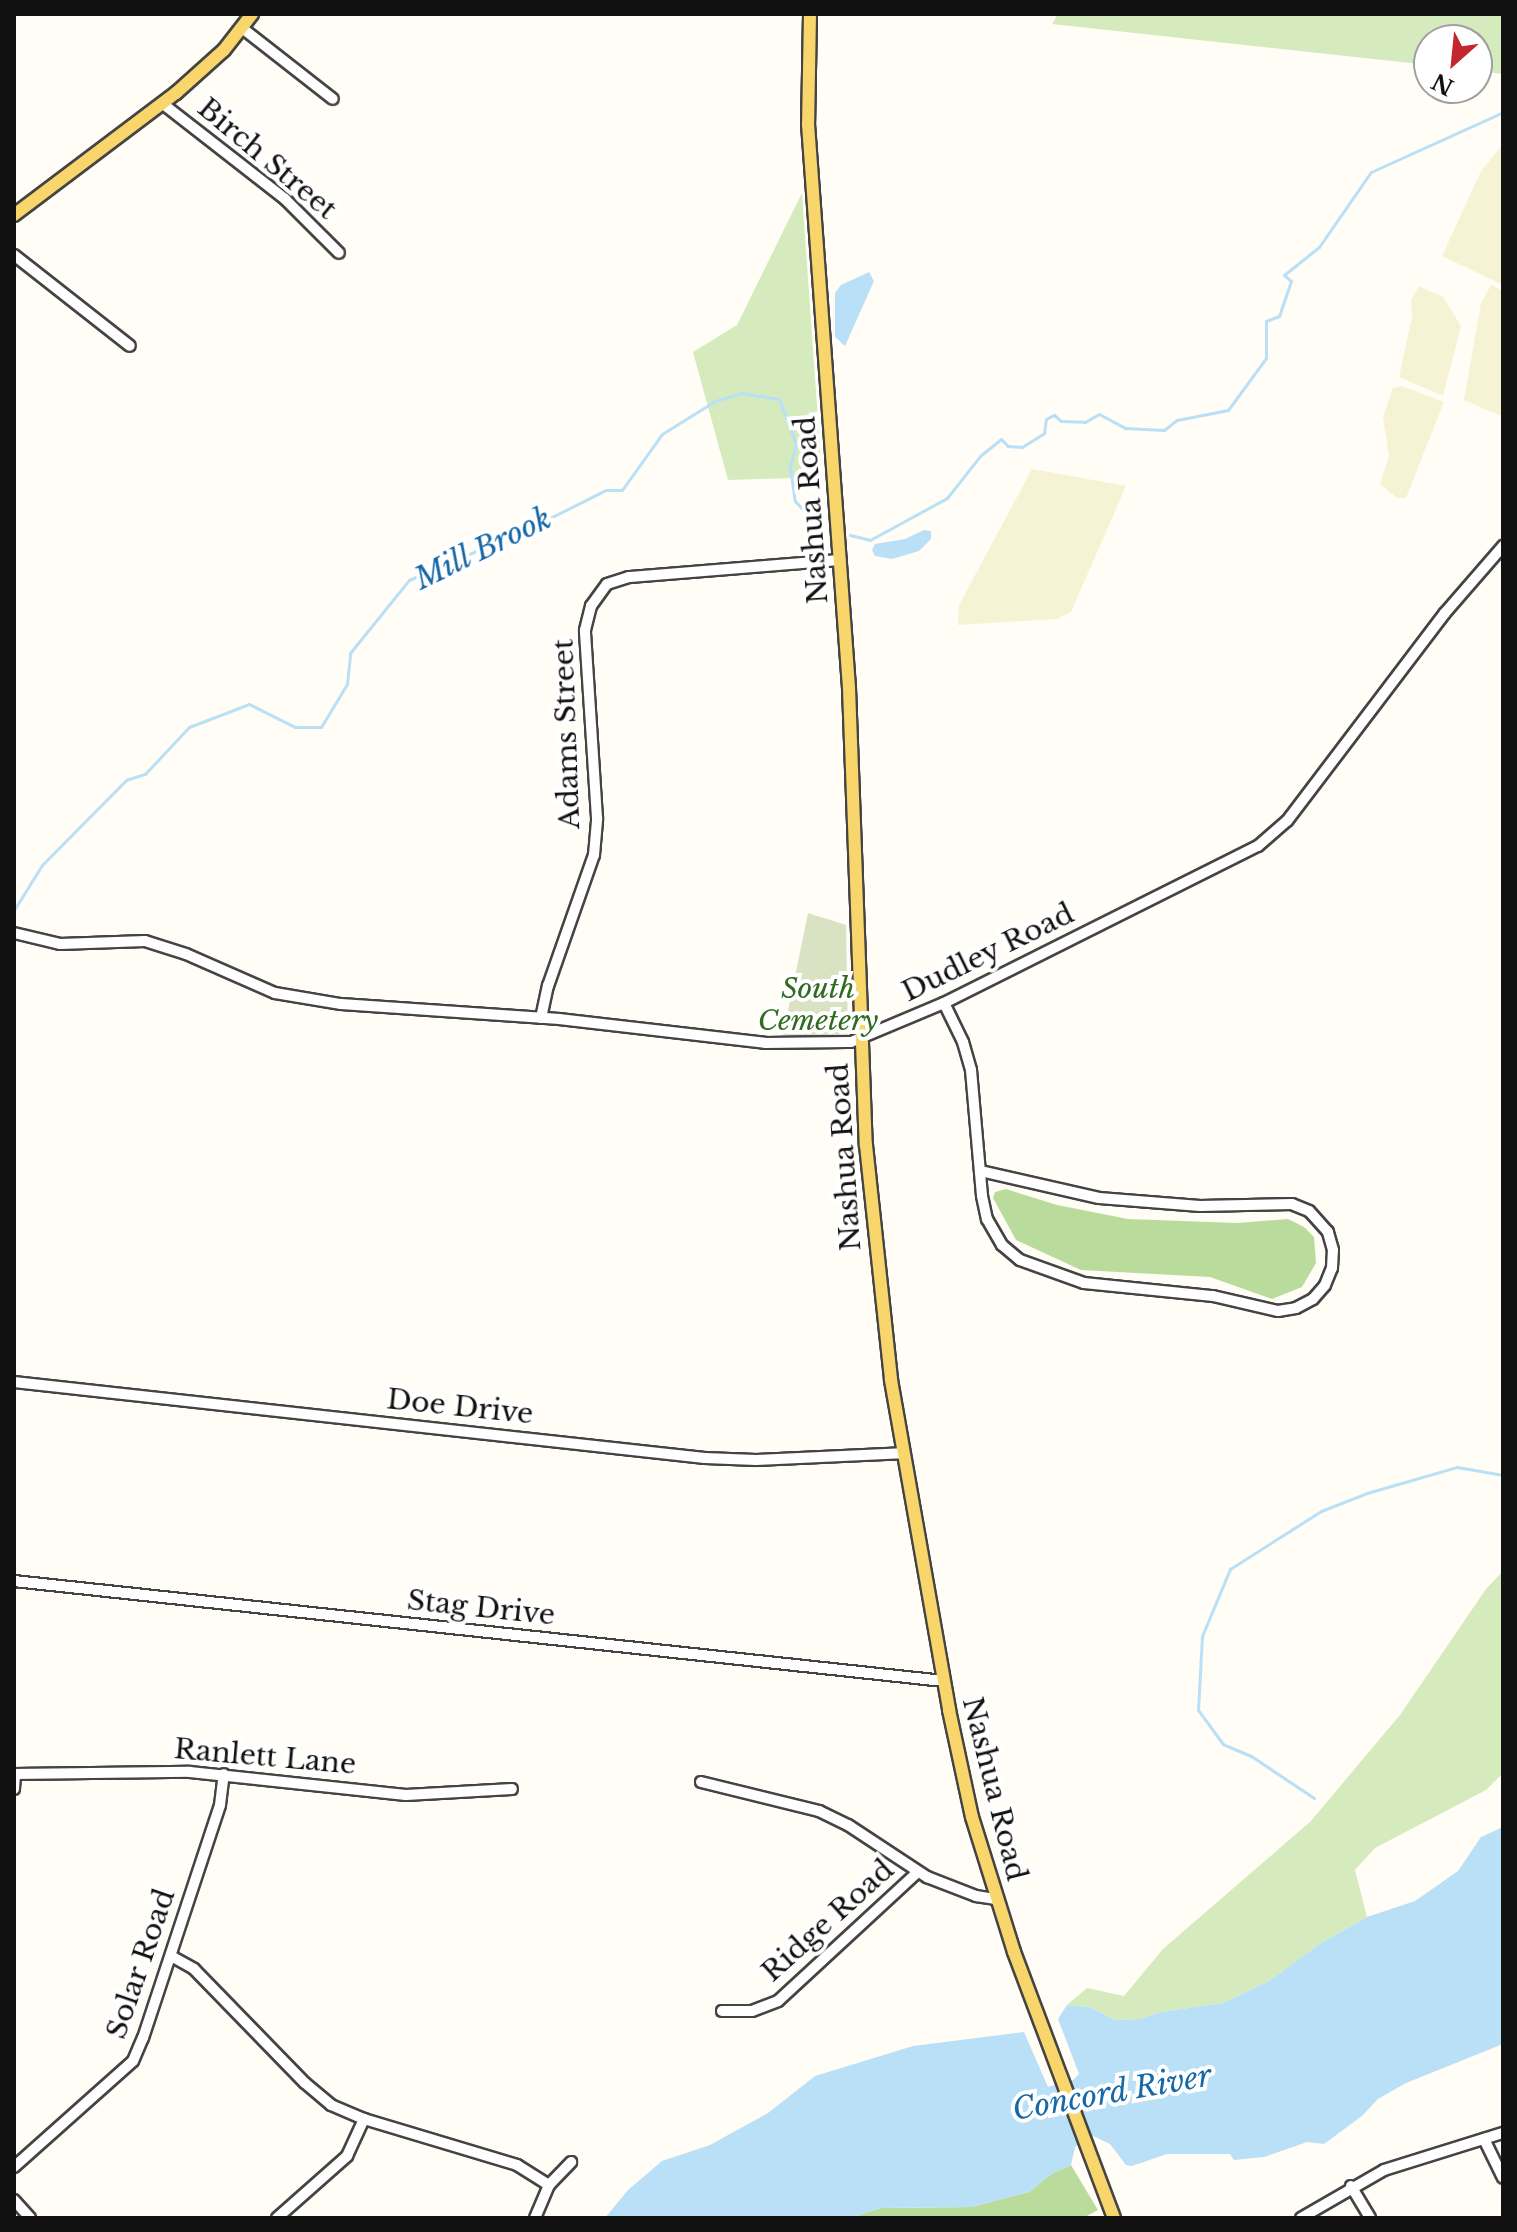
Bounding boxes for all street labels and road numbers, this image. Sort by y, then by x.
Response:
street label: Birch Street [191,91,343,227]
street label: Nashua Road [789,415,835,605]
street label: Adams Street [547,638,587,830]
street label: Dudley Road [896,897,1080,1009]
street label: Nashua Road [822,1062,868,1252]
street label: Doe Drive [385,1383,535,1431]
street label: Stag Drive [405,1584,557,1632]
street label: Nashua Road [955,1693,1033,1885]
street label: Ranlett Lane [173,1732,357,1782]
street label: Ridge Road [755,1853,901,1989]
street label: Solar Road [100,1884,182,2044]

